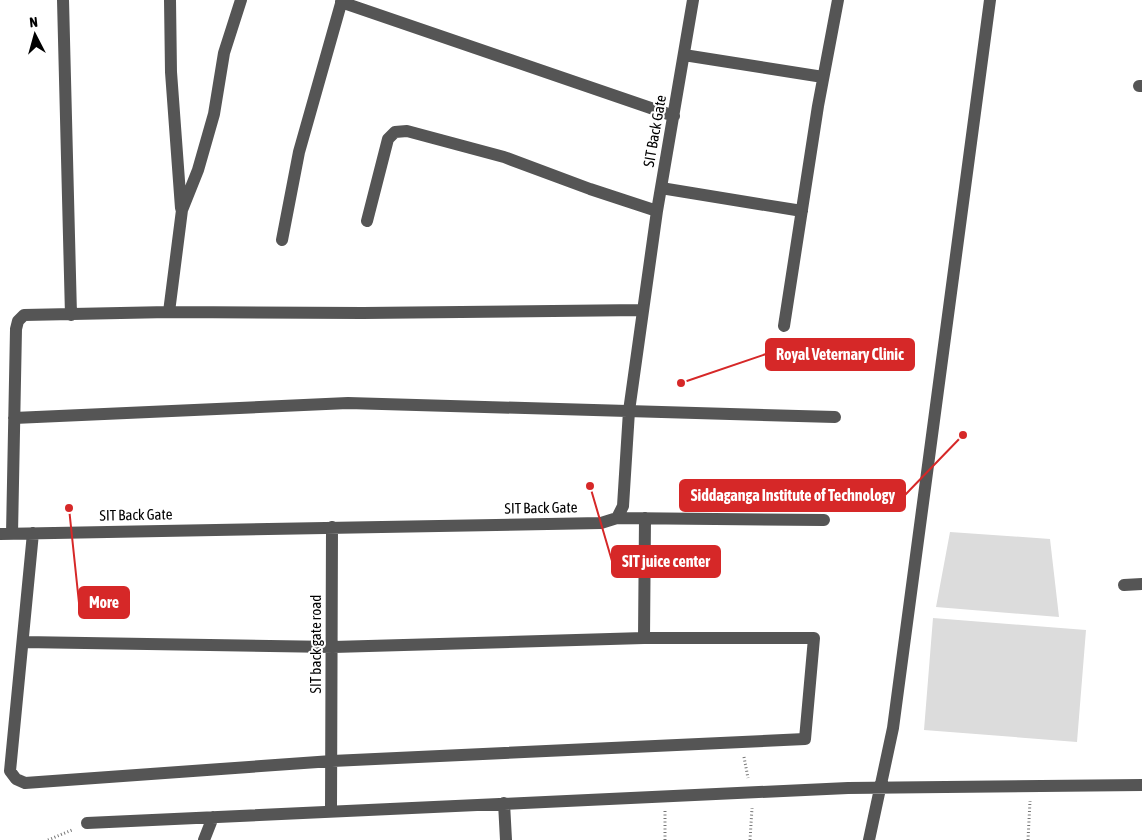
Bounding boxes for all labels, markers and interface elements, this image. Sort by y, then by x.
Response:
north arrow [10,10,60,60]
text: N [29,14,39,30]
street label: SIT Back Gate [640,93,669,168]
callout: Royal Veternary Clinic [766,339,914,370]
text: Royal Veternary Clinic [776,345,904,363]
callout: Siddaganga Institute of Technology [680,480,905,511]
text: Siddaganga Institute of Technology [691,486,896,504]
street label: SIT Back Gate [504,498,578,517]
street label: SIT Back Gate [99,505,173,524]
callout: SIT juice center [612,546,720,577]
text: SIT juice center [622,552,710,570]
callout: More [79,587,129,618]
text: More [89,593,119,611]
street label: SIT back gate road [307,595,324,693]

